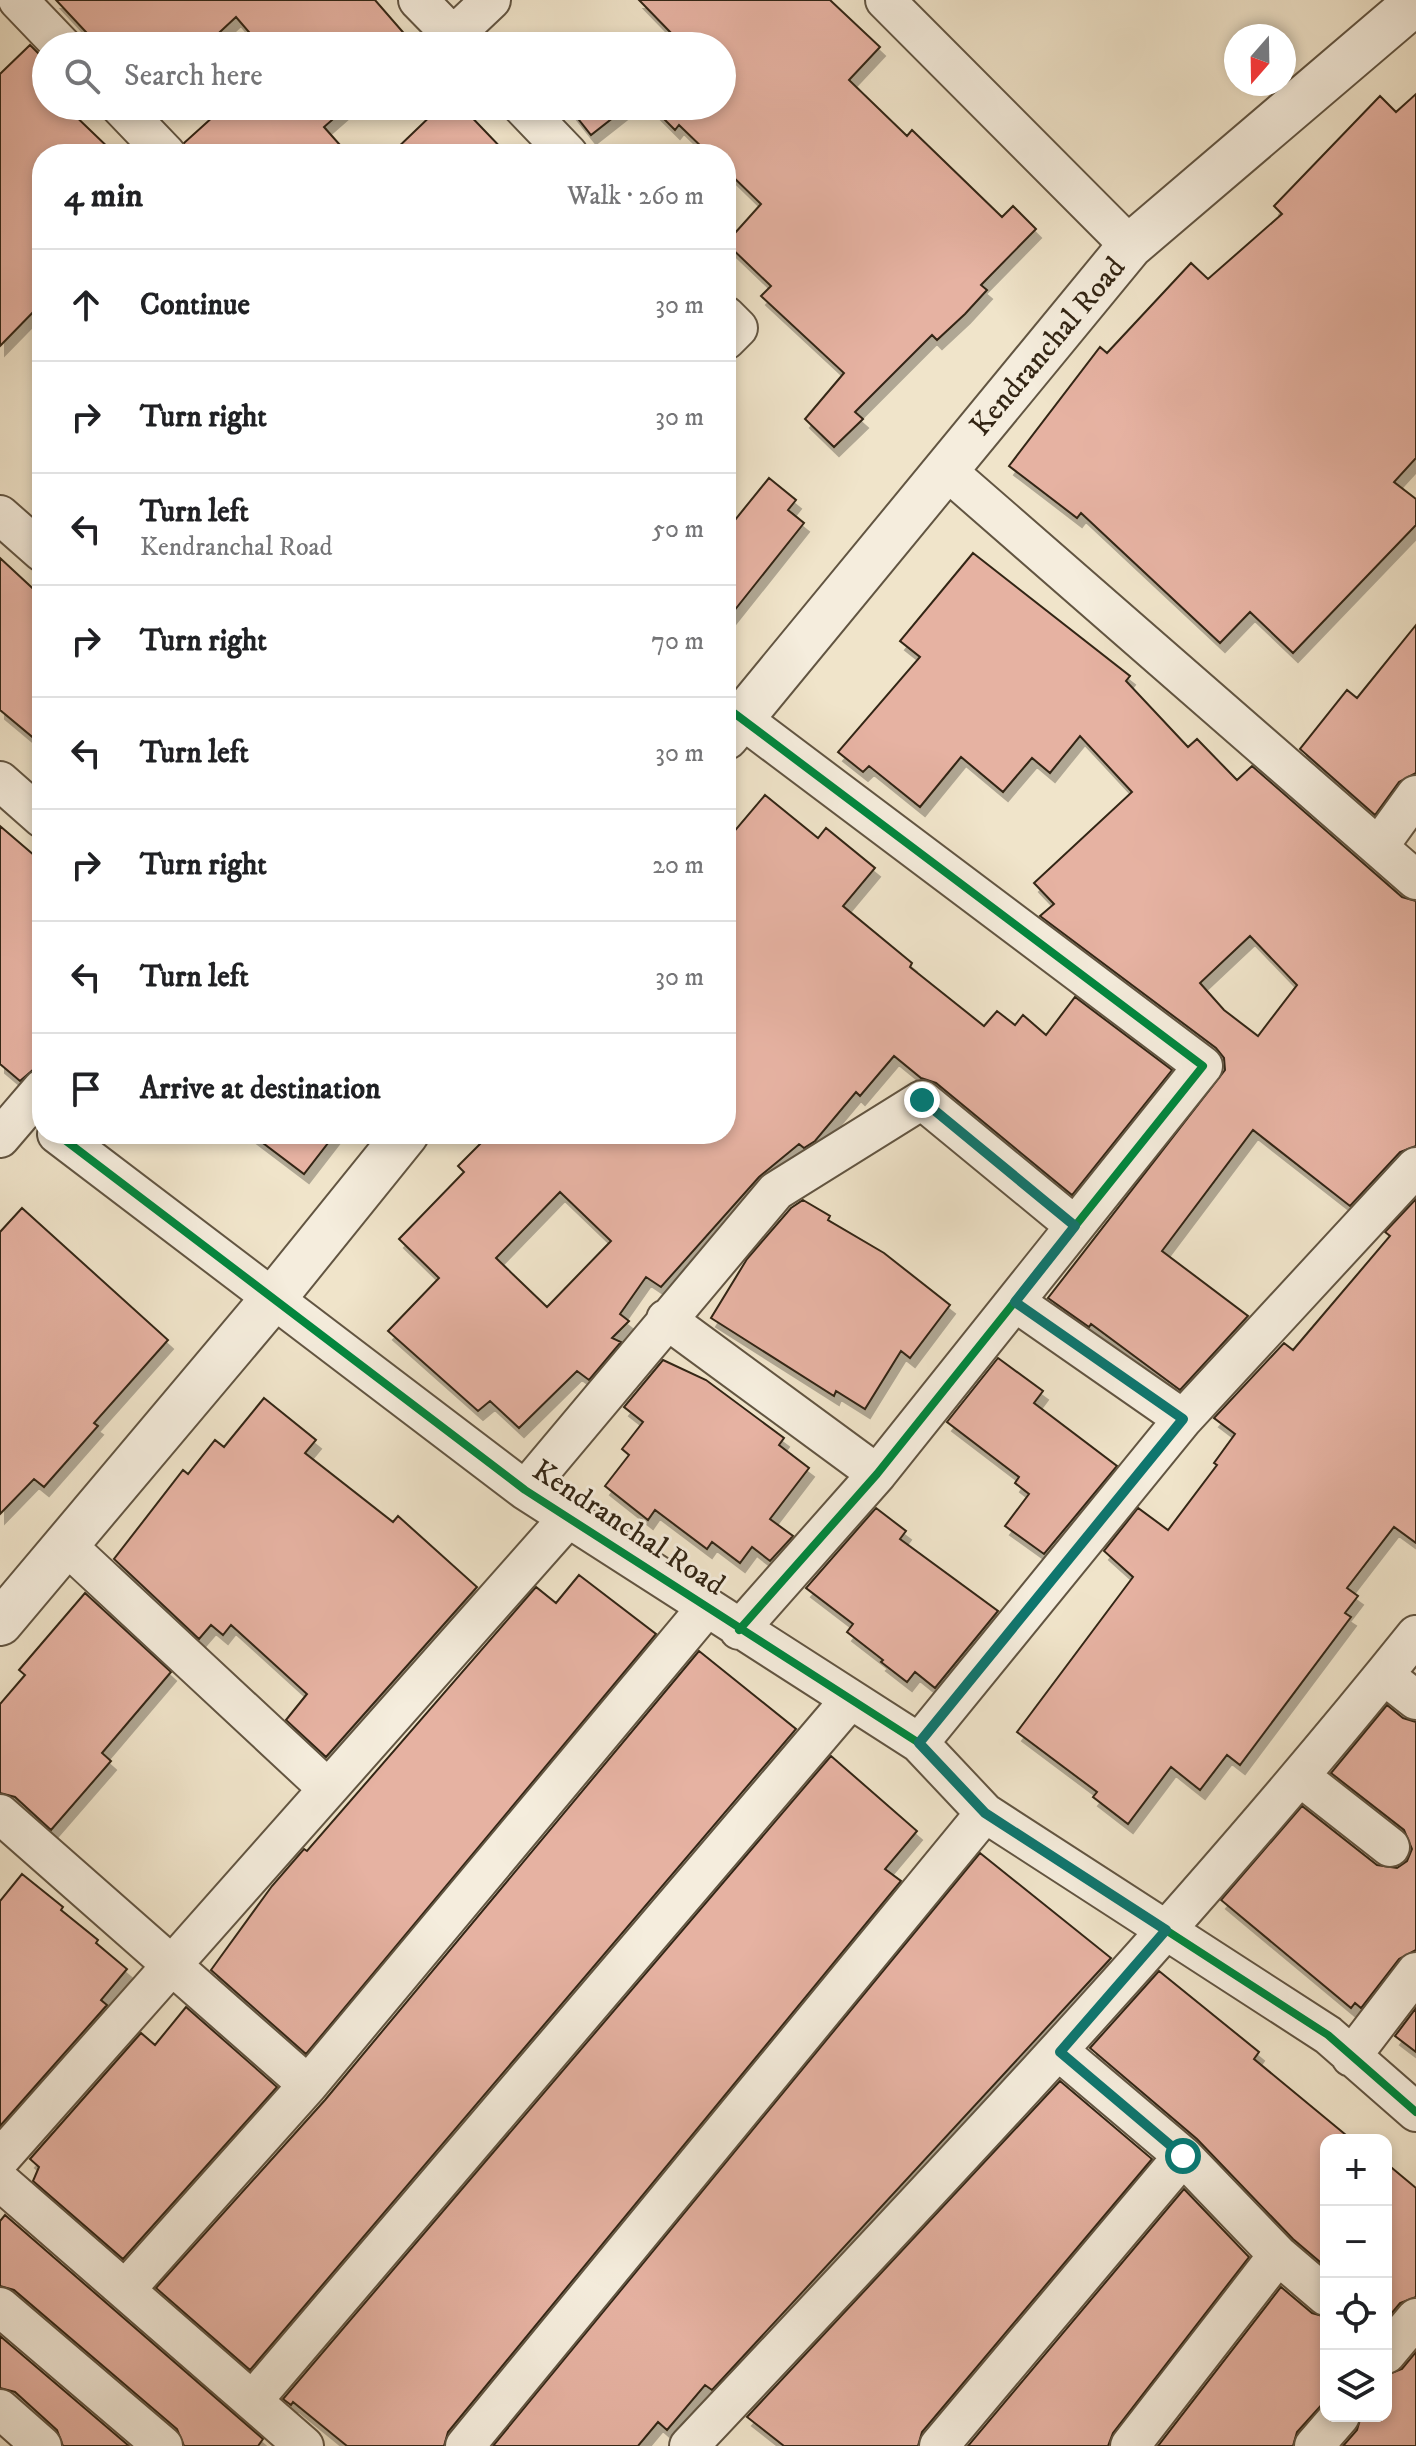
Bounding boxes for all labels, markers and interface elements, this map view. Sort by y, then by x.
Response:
north arrow [1224,24,1296,96]
search box [32,32,736,120]
icon: search [60,54,104,98]
text: Search here [124,58,263,95]
text: 4 min [64,175,143,217]
text: Walk · 260 m [567,180,704,213]
street label: Kendranchal Road [963,250,1134,444]
icon: ahead [64,283,108,327]
text: Continue [140,287,250,324]
text: 30 m [655,289,704,322]
icon: right [64,395,108,439]
text: Turn right [140,399,267,436]
text: 30 m [655,401,704,434]
text: Turn left [140,494,249,531]
icon: left [64,507,108,551]
text: 50 m [652,513,704,546]
text: Kendranchal Road [140,531,333,564]
icon: right [64,619,108,663]
text: Turn right [140,623,267,660]
text: 70 m [651,625,704,658]
icon: left [64,731,108,775]
text: Turn left [140,735,249,772]
text: 30 m [655,737,704,770]
icon: right [64,843,108,887]
text: Turn right [140,847,267,884]
text: 20 m [652,849,704,882]
icon: left [64,955,108,999]
text: Turn left [140,959,249,996]
text: 30 m [655,961,704,994]
icon: arrive [64,1067,108,1111]
text: Arrive at destination [140,1071,381,1108]
route end [904,1082,940,1118]
street label: Kendranchal Road [525,1452,731,1604]
map controls [1320,2134,1392,2422]
button: + [1320,2134,1392,2206]
route start [1165,2138,1201,2174]
button: − [1320,2206,1392,2278]
button: locate [1320,2278,1392,2350]
button: layers [1320,2350,1392,2422]

